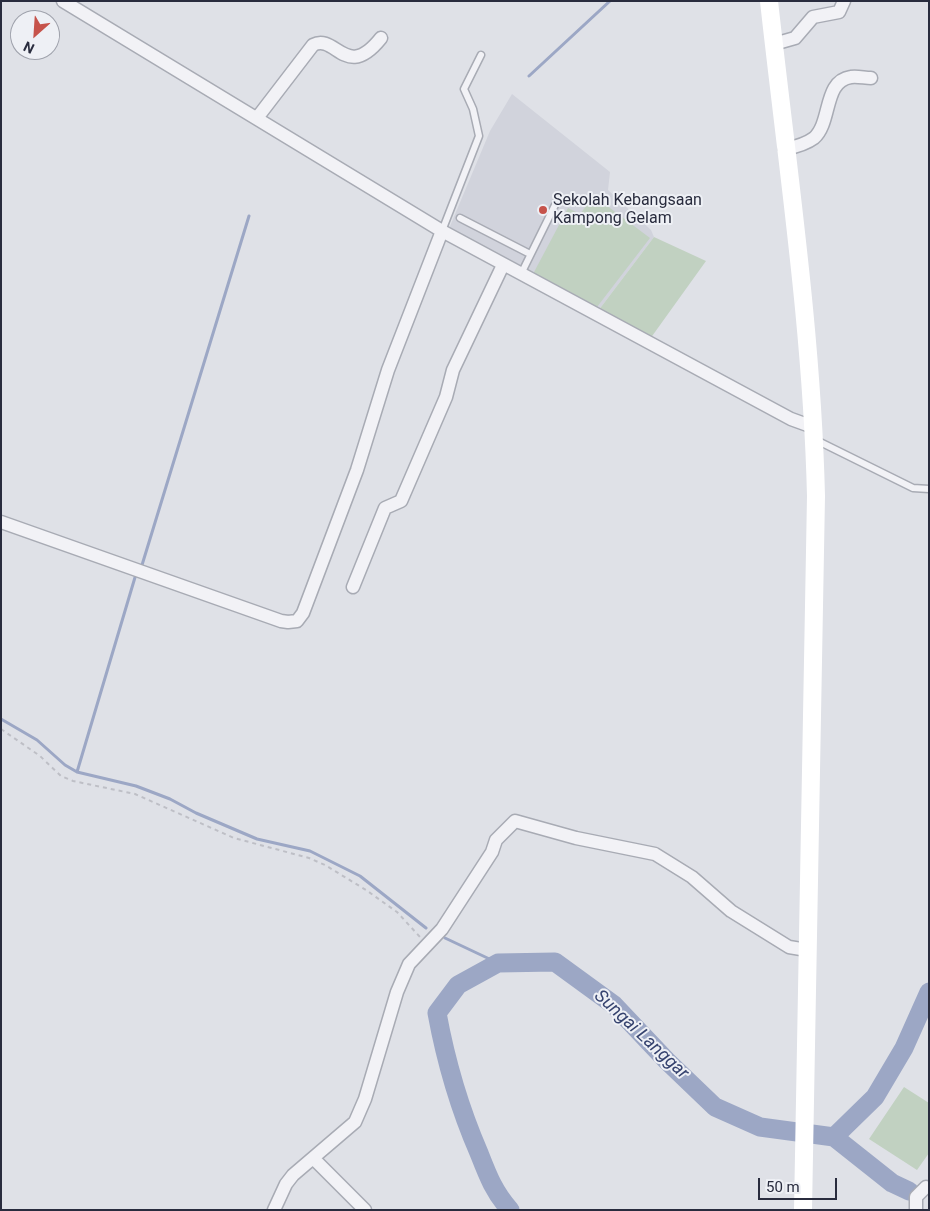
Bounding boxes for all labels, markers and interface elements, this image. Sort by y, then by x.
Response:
north arrow [10,10,60,60]
text: N [21,38,37,57]
place label: Sekolah Kebangsaan Kampong Gelam [553,191,702,229]
marker: Sekolah Kebangsaan Kampong Gelam [537,204,549,216]
water label: Sungai Langgar [589,986,693,1084]
scale bar [760,1168,839,1200]
text: 50 m [766,1178,800,1196]

